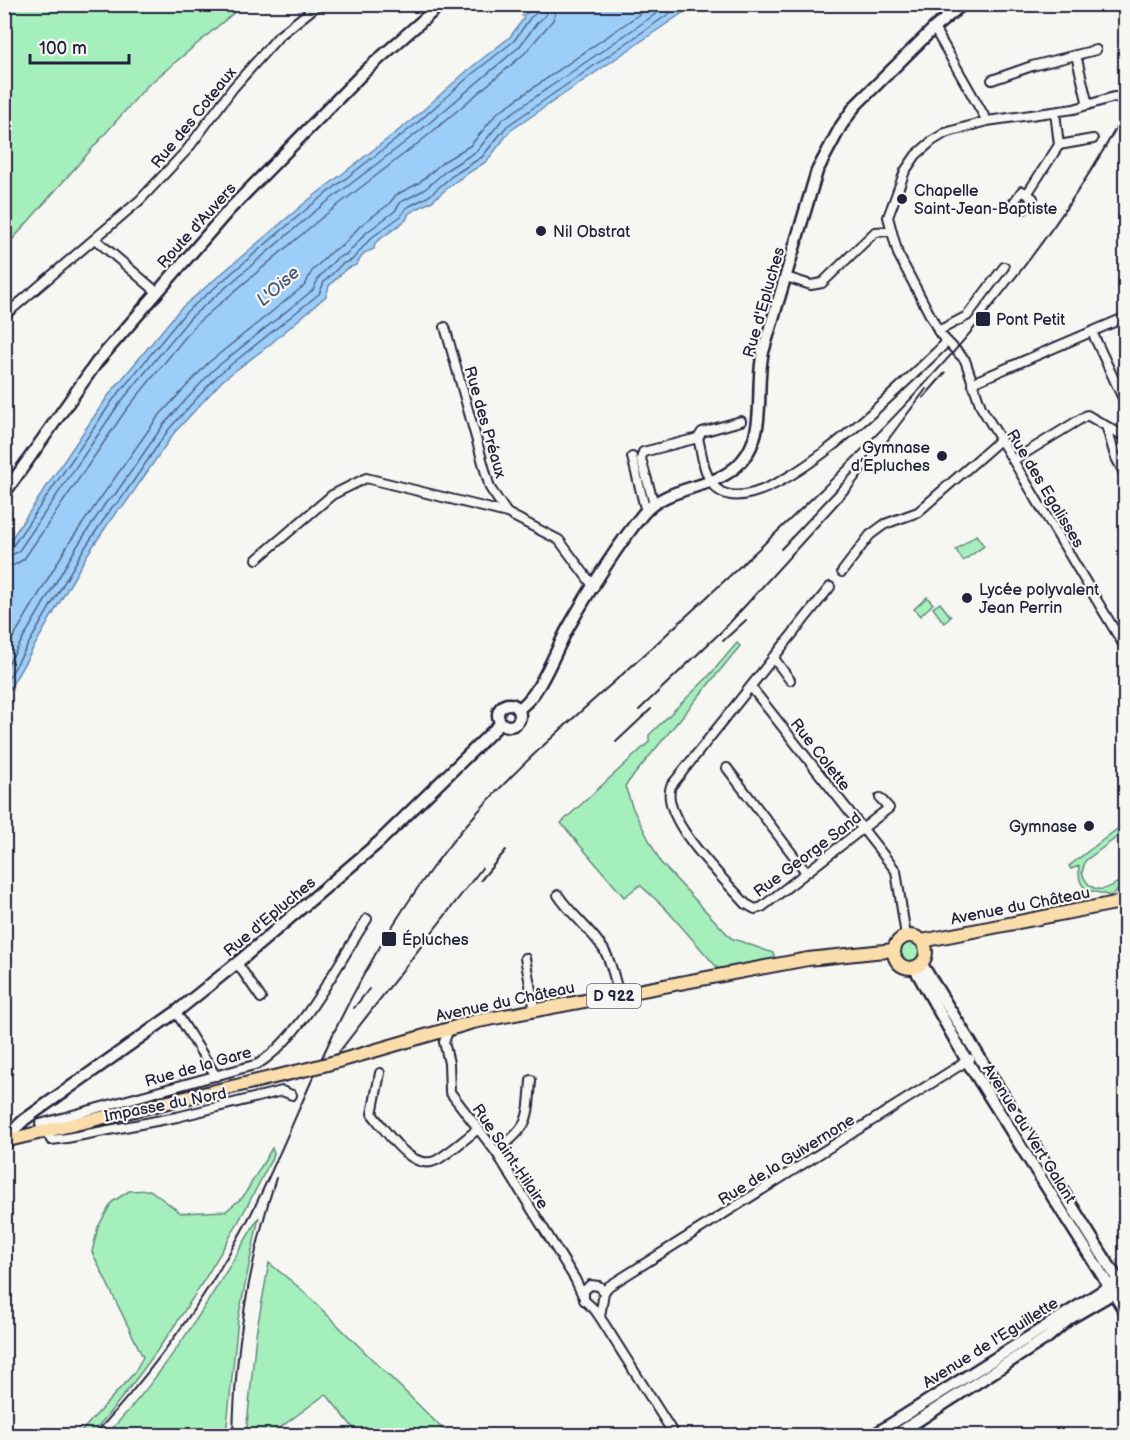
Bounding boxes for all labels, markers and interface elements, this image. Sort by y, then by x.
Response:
scale bar [30,27,129,65]
text: 100 m [39,38,87,59]
street label: Rue des Coteaux [148,63,241,172]
street label: Route d'Auvers [154,179,241,273]
place label: Chapelle Saint-Jean-Baptiste [914,182,1058,219]
marker: Chapelle Saint-Jean-Baptiste [895,192,909,206]
place label: Nil Obstrat [553,223,630,242]
marker: Nil Obstrat [534,224,548,238]
street label: Rue d'Epluches [740,245,789,360]
water label: L'Oise [253,262,304,311]
marker: Pont Petit [974,310,992,328]
place label: Pont Petit [996,311,1065,330]
street label: Rue des Préaux [459,364,510,481]
street label: Rue des Egalisses [1002,426,1088,551]
place label: Gymnase d’Epluches [851,439,931,476]
marker: Gymnase d’Epluches [935,449,949,463]
place label: Lycée polyvalent Jean Perrin [979,581,1099,618]
marker: Lycée polyvalent Jean Perrin [960,591,974,605]
street label: Rue Colette [786,715,854,795]
street label: Rue George Sand [750,809,865,902]
place label: Gymnase [1009,818,1078,837]
marker: Gymnase [1082,819,1096,833]
street label: Rue d'Epluches [220,873,320,961]
street label: Avenue du Château [949,884,1092,929]
place label: Épluches [402,929,469,950]
marker: Épluches [380,930,398,948]
street label: Avenue du Château [434,978,577,1026]
road number: D 922 [587,984,641,1008]
street label: Rue de la Gare [143,1043,254,1092]
street label: Avenue du Vert Galant [978,1061,1079,1207]
street label: Impasse du Nord [102,1084,228,1127]
street label: Rue Saint-Hilaire [468,1101,552,1213]
street label: Rue de la Guivernone [715,1110,859,1210]
street label: Avenue de l'Eguillette [920,1294,1062,1393]

